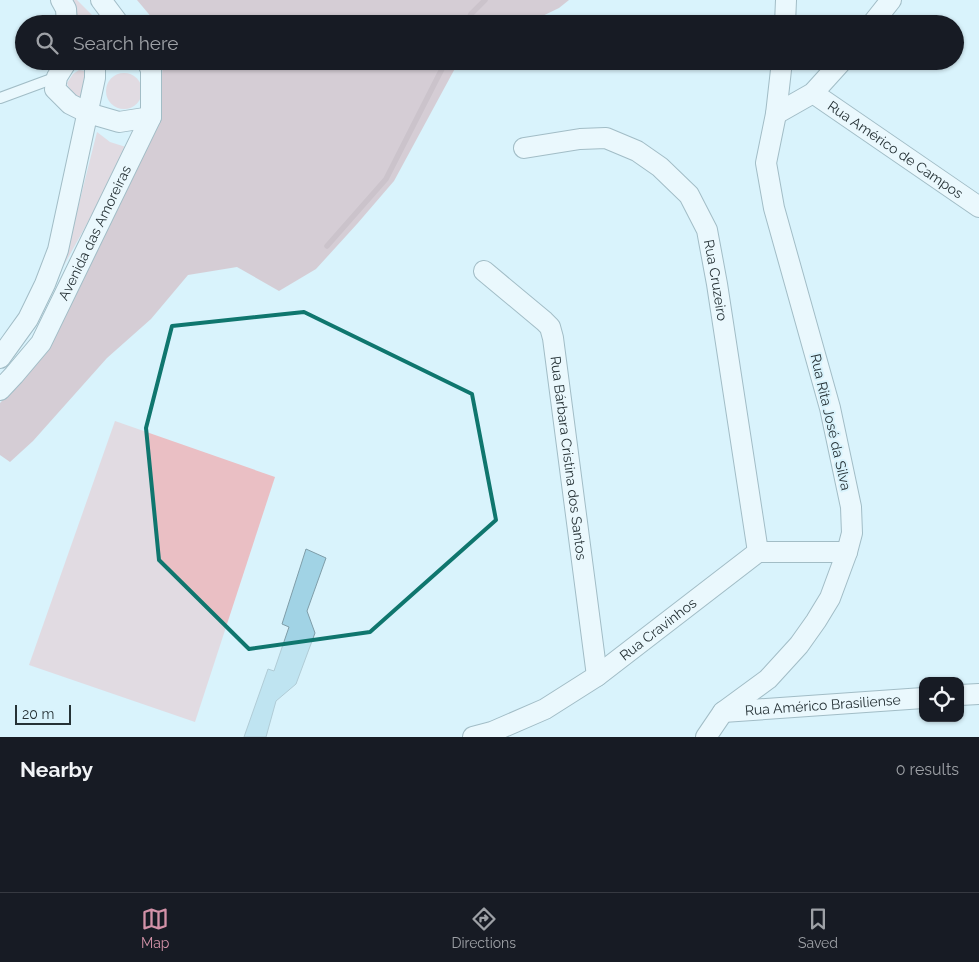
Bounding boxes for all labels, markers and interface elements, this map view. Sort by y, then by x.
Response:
search box [15,15,964,70]
icon: search [33,29,61,57]
text: Search here [73,32,179,54]
street label: Rua Américo de Campos [825,98,966,202]
street label: Avenida das Amoreiras [55,163,134,303]
street label: Rua Cruzeiro [701,238,731,322]
street label: Rua Rita José da Silva [808,352,854,492]
street label: Rua Bárbara Cristina dos Santos [547,355,590,561]
street label: Rua Cravinhos [616,594,700,664]
map controls [919,677,964,722]
button: locate [919,677,964,722]
street label: Rua Américo Brasiliense [744,692,901,718]
scale bar [15,702,71,725]
text: 20 m [22,706,54,722]
text: Nearby [20,757,93,782]
text: 0 results [896,760,959,779]
tab: Map [141,905,169,951]
tab: Directions [451,905,516,951]
tab: Saved [798,905,838,951]

